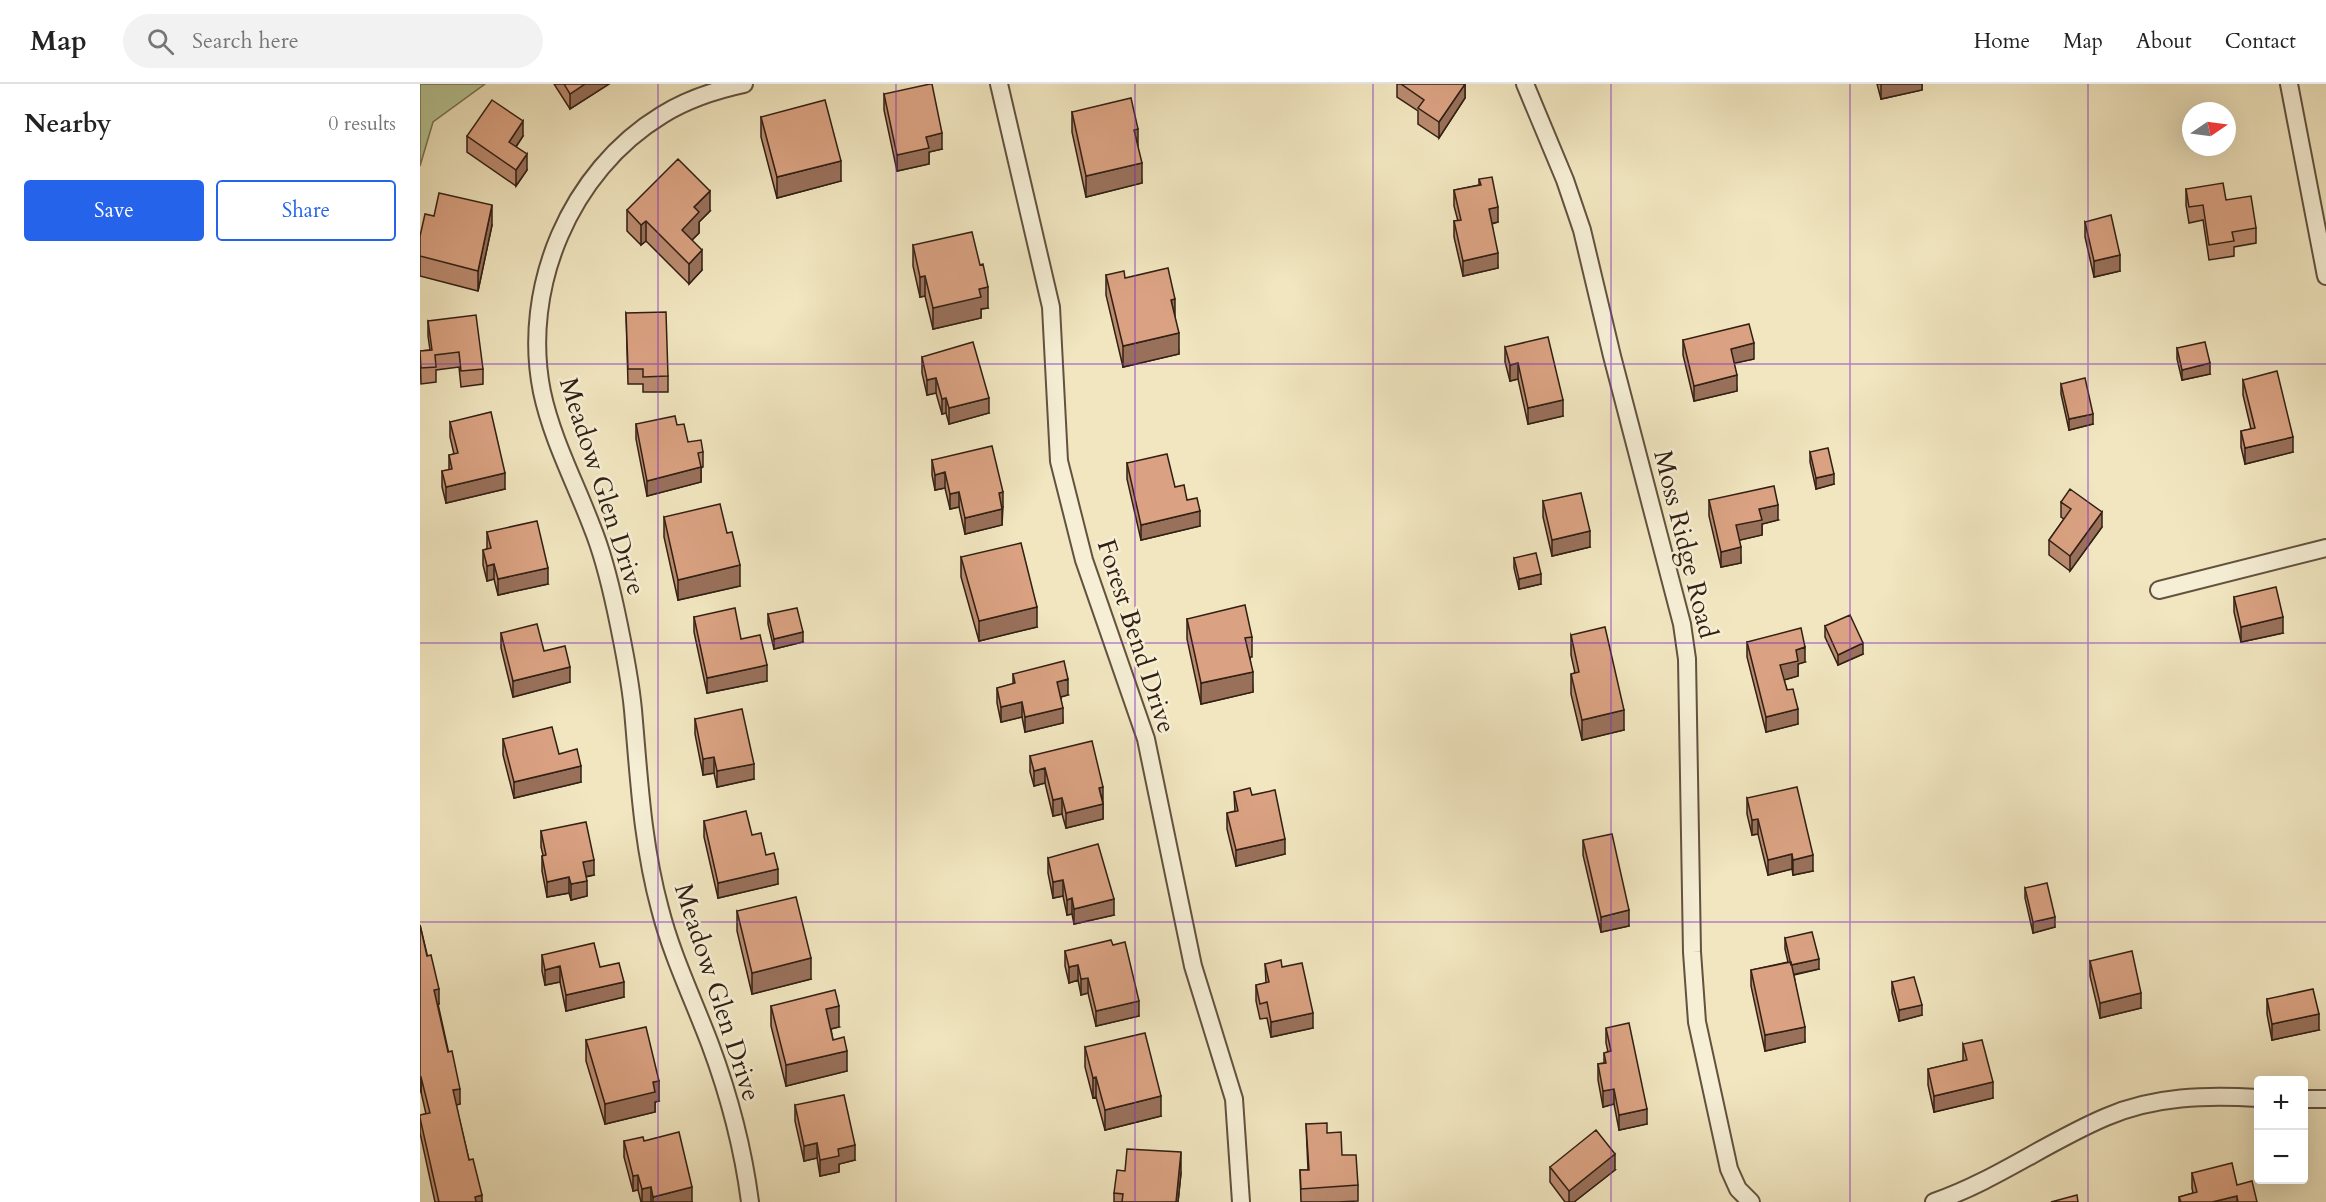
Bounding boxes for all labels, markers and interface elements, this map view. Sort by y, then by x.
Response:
search box [123,14,543,68]
text: Map [30,22,87,60]
icon: search [144,25,177,58]
text: Search here [192,26,299,56]
text: Home [1974,27,2030,56]
text: Map [2063,27,2103,56]
text: About [2136,27,2192,56]
text: Contact [2225,27,2296,56]
north arrow [2182,102,2236,156]
text: Nearby [24,106,112,141]
text: 0 results [328,110,396,137]
button: Save [24,180,204,241]
button: Share [216,180,396,241]
street label: Meadow Glen Drive [551,373,654,599]
street label: Moss Ridge Road [1645,446,1726,642]
street label: Forest Bend Drive [1089,535,1184,738]
street label: Meadow Glen Drive [666,879,769,1105]
map controls [2254,1076,2308,1184]
button: + [2254,1076,2308,1130]
button: − [2254,1130,2308,1184]

